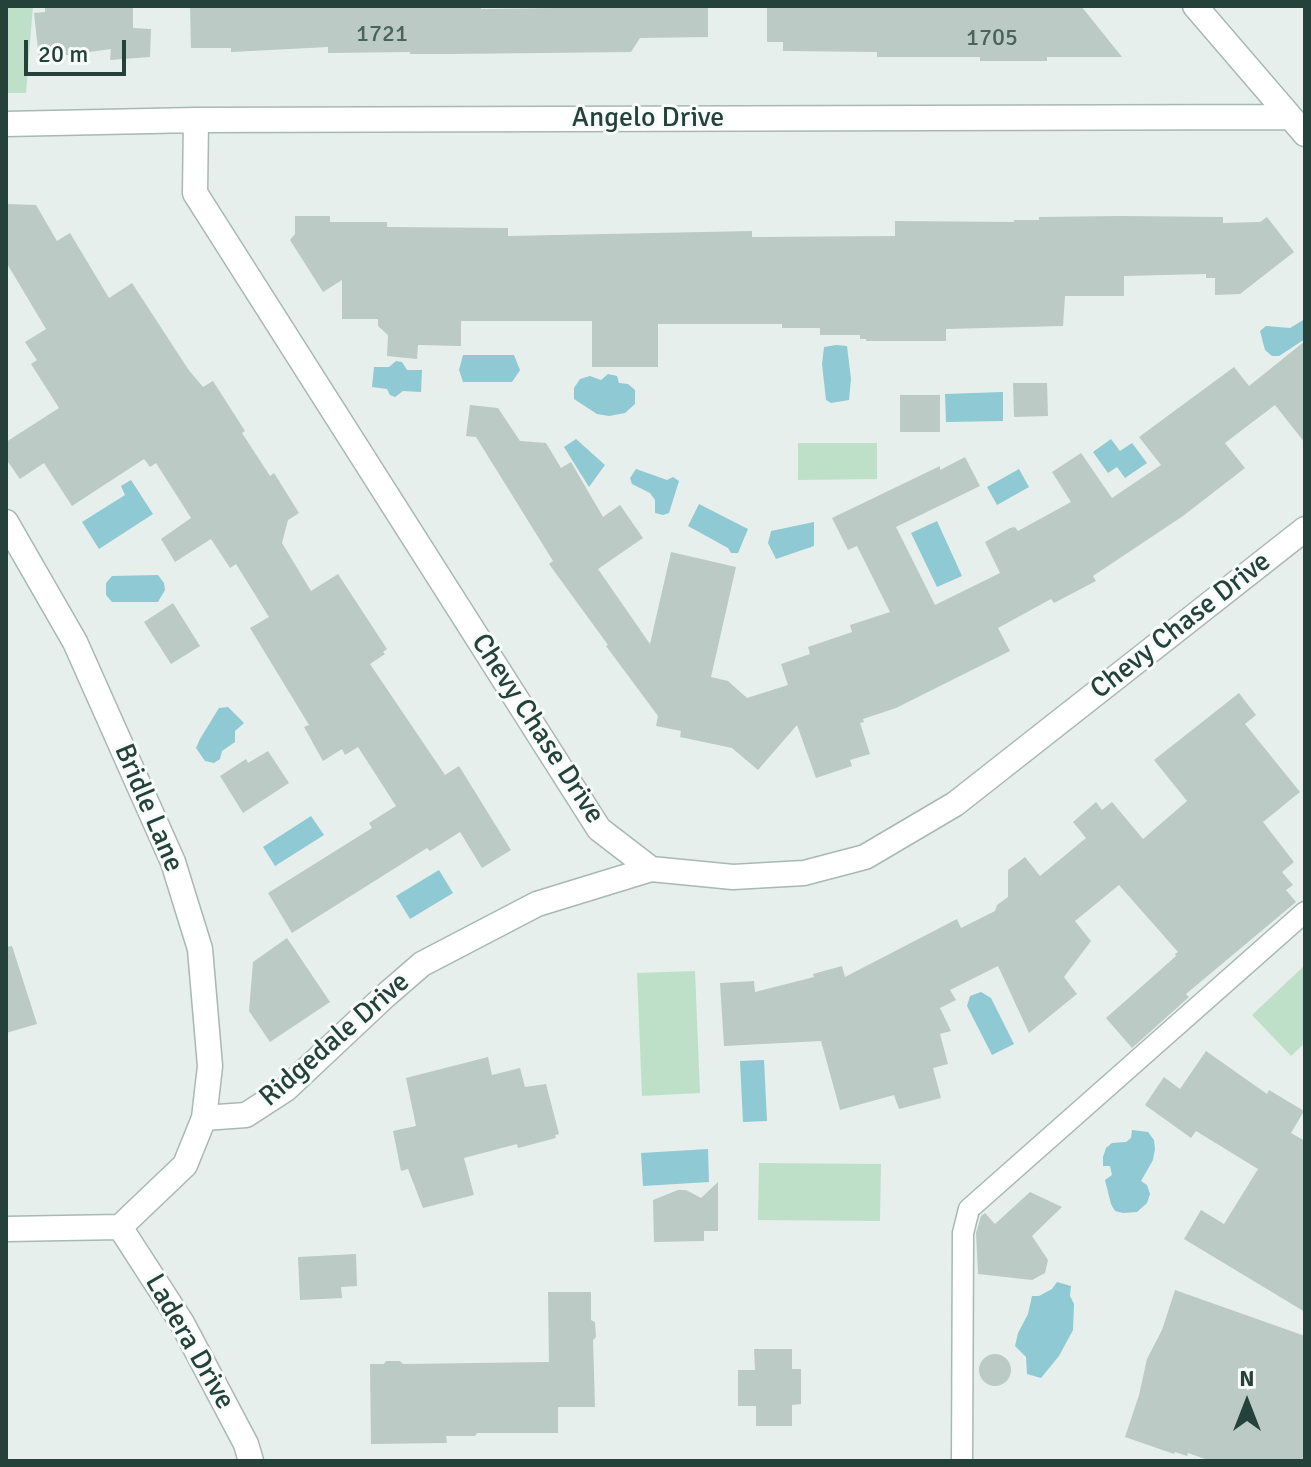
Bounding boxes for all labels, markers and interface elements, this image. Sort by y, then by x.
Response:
house number: 1721 [356,21,408,49]
scale bar [28,24,130,74]
house number: 1705 [966,25,1018,53]
text: 20 m [38,39,88,69]
street label: Angelo Drive [572,102,724,136]
street label: Chevy Chase Drive [1084,545,1278,707]
street label: Chevy Chase Drive [463,628,611,830]
street label: Bridle Lane [106,739,190,877]
street label: Ridgedale Drive [253,966,417,1114]
street label: Ladera Drive [137,1268,241,1416]
north arrow [1207,1363,1287,1443]
text: N [1239,1365,1255,1392]

